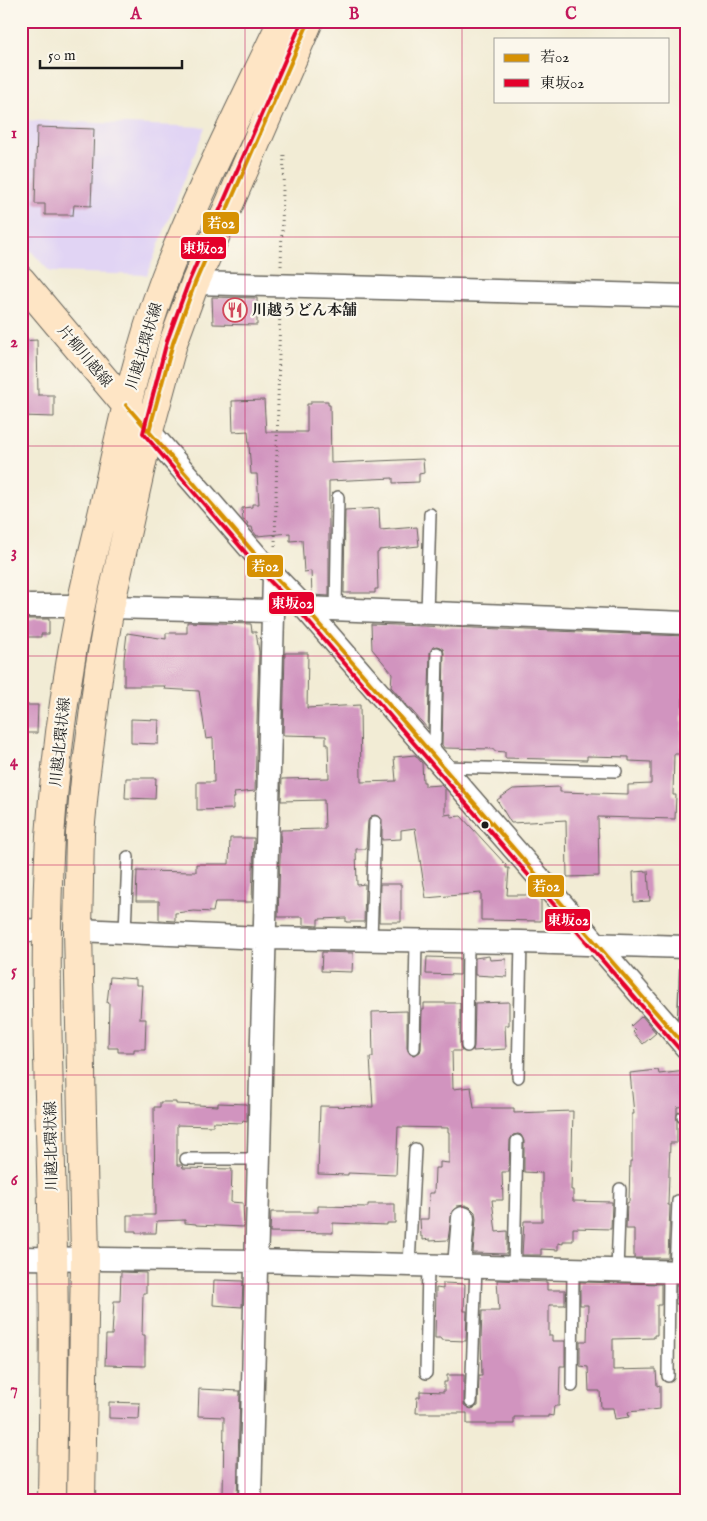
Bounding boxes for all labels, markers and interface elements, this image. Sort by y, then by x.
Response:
text: A [130,5,143,25]
text: B [349,5,360,25]
text: C [565,5,577,25]
scale bar [40,38,182,70]
legend [494,38,670,102]
text: 50 m [48,46,76,65]
text: 若02 [540,48,569,67]
text: 東坂02 [540,74,584,93]
text: 1 [11,124,17,144]
line badge: 若02 [202,211,240,235]
text: 若02 [207,215,235,233]
line badge: 東坂02 [180,236,227,260]
text: 東坂02 [182,240,224,258]
restaurant icon: 川越うどん本舗 [222,297,248,323]
street label: 川越北環状線 [122,300,167,392]
place label: 川越うどん本舗 [252,301,357,320]
street label: 片柳川越線 [53,321,116,391]
text: 2 [10,333,18,353]
text: 3 [11,543,17,563]
line badge: 若02 [246,554,284,578]
text: 若02 [251,558,279,576]
line badge: 東坂02 [268,591,315,615]
text: 東坂02 [271,595,313,613]
street label: 川越北環状線 [46,696,75,788]
text: 4 [10,752,19,772]
unlabelled marker [480,820,490,830]
line badge: 若02 [527,874,565,898]
text: 若02 [532,878,560,896]
line badge: 東坂02 [544,908,591,932]
text: 東坂02 [547,912,589,930]
text: 5 [11,962,17,982]
street label: 川越北環状線 [41,1101,62,1191]
text: 6 [11,1171,19,1191]
text: 7 [10,1380,18,1400]

